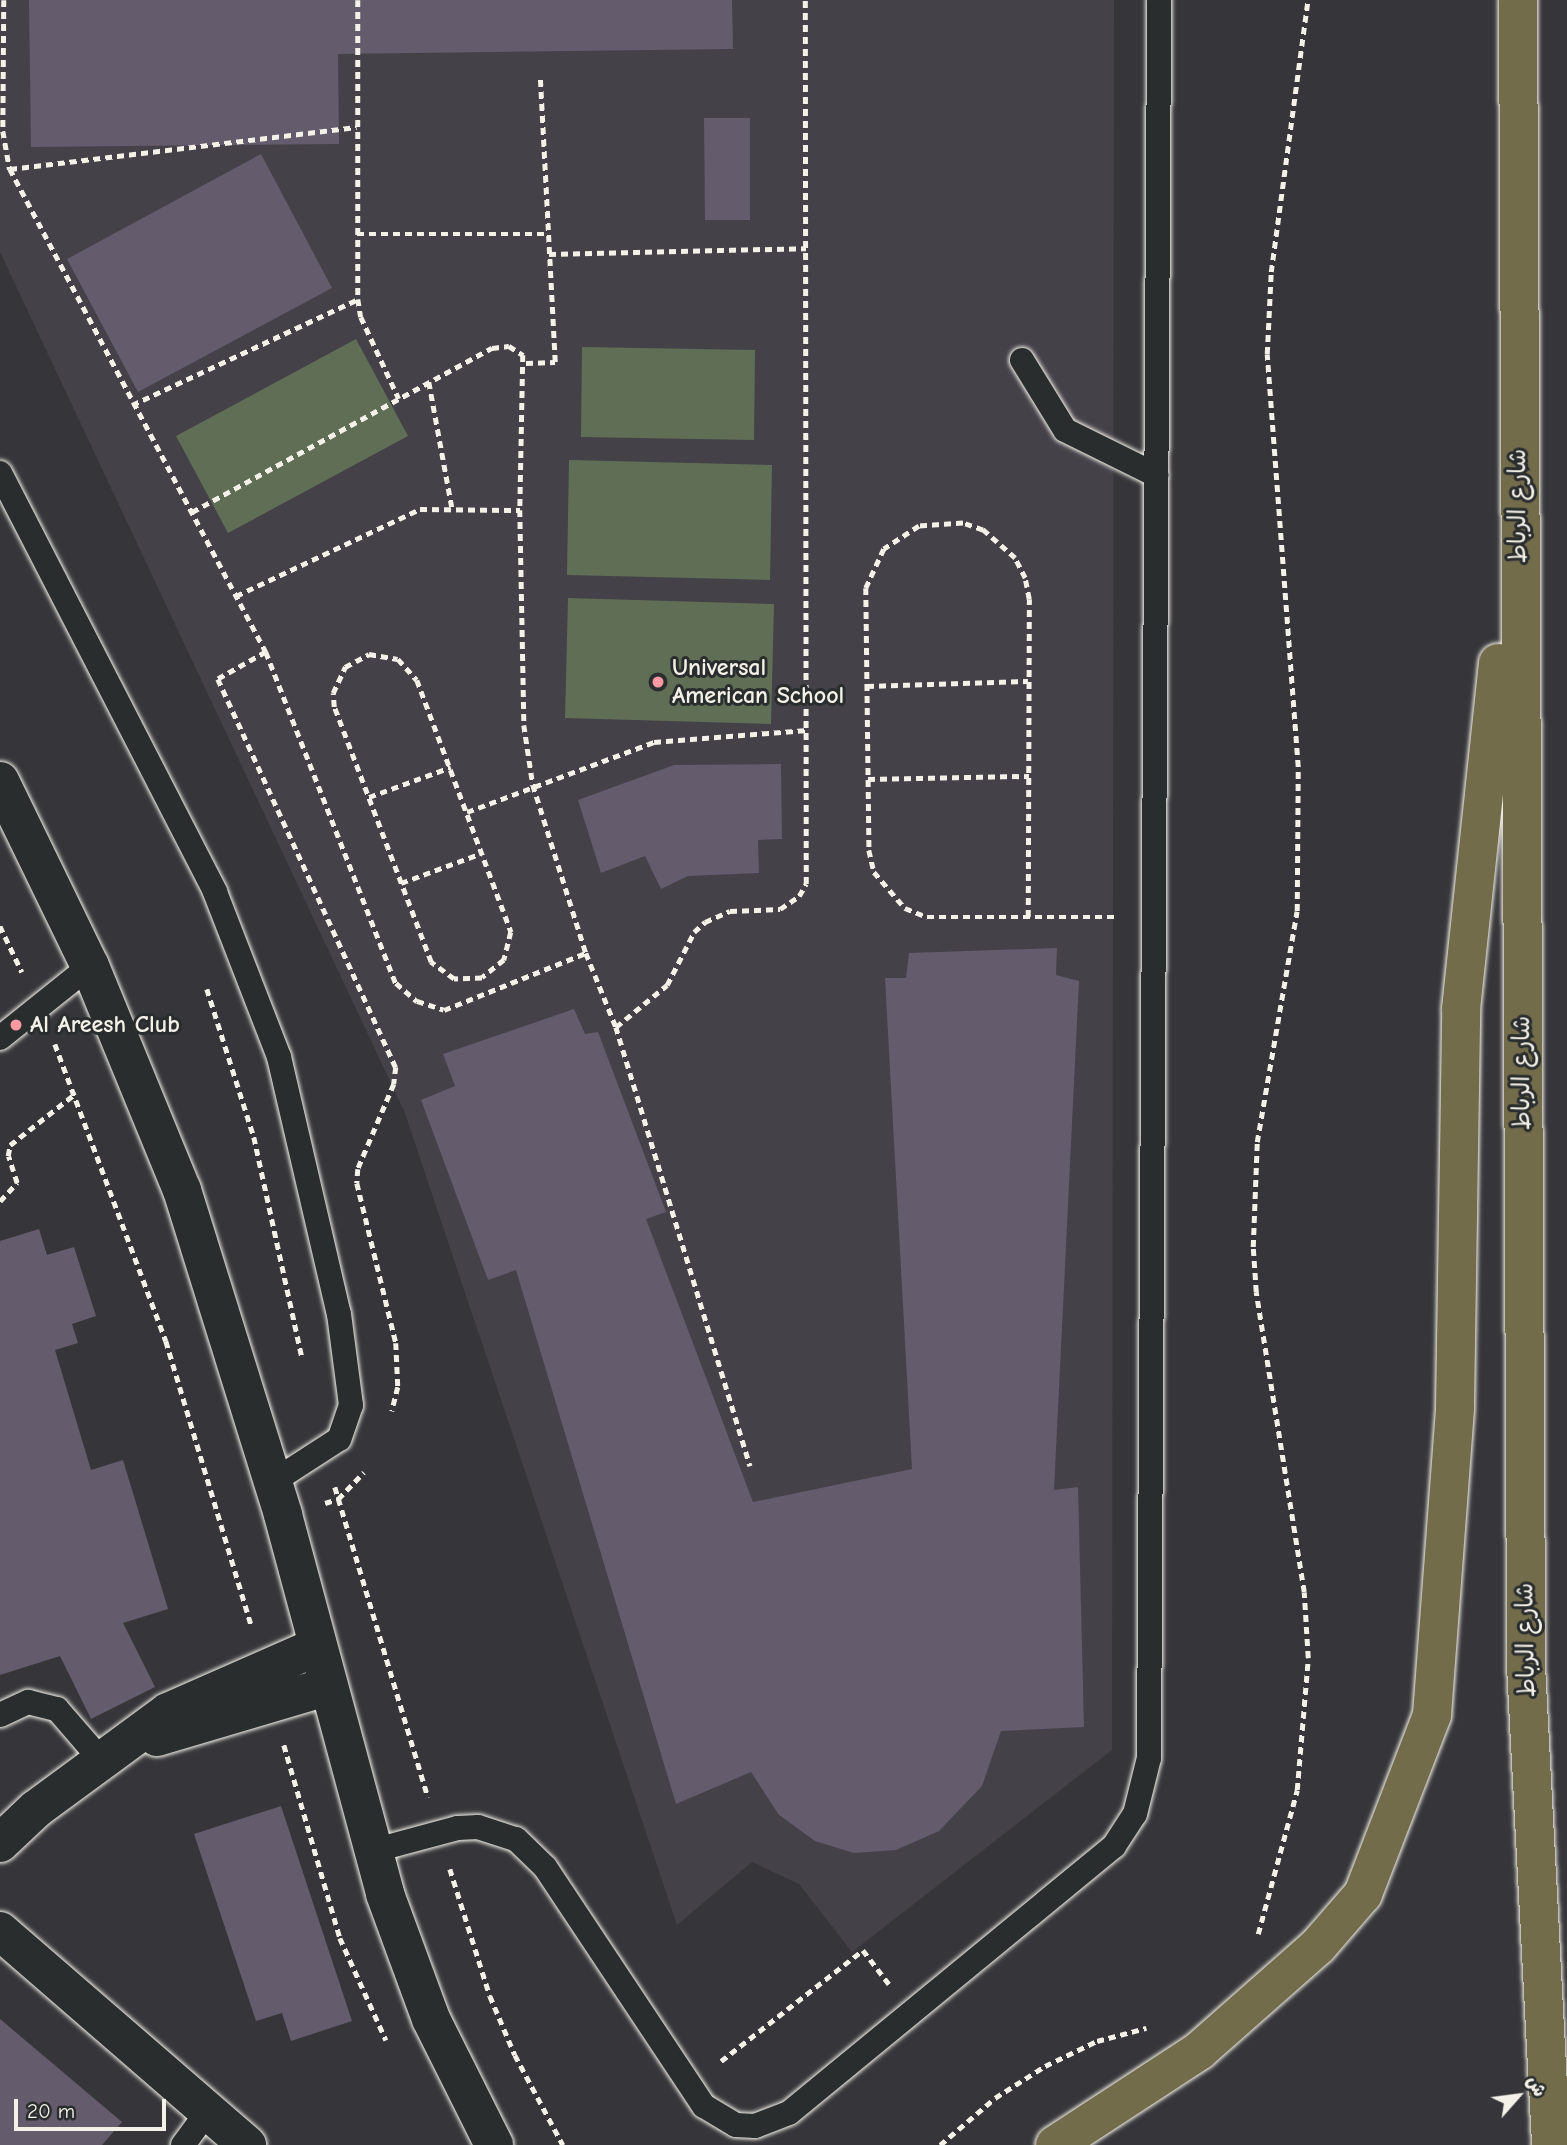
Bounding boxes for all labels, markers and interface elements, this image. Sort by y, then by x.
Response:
street label: شارع الرباط [1504,449,1532,563]
place label: Universal American School [672,654,844,710]
marker: Universal American School [650,674,666,690]
place label: Al Areesh Club [30,1011,180,1039]
street label: شارع الرباط [1508,1016,1536,1130]
marker: Al Areesh Club [8,1017,24,1033]
street label: شارع الرباط [1511,1583,1541,1697]
north arrow [1483,2061,1553,2131]
text: ش [1522,2072,1551,2101]
scale bar [18,2086,170,2130]
text: 20 m [27,2099,75,2123]

